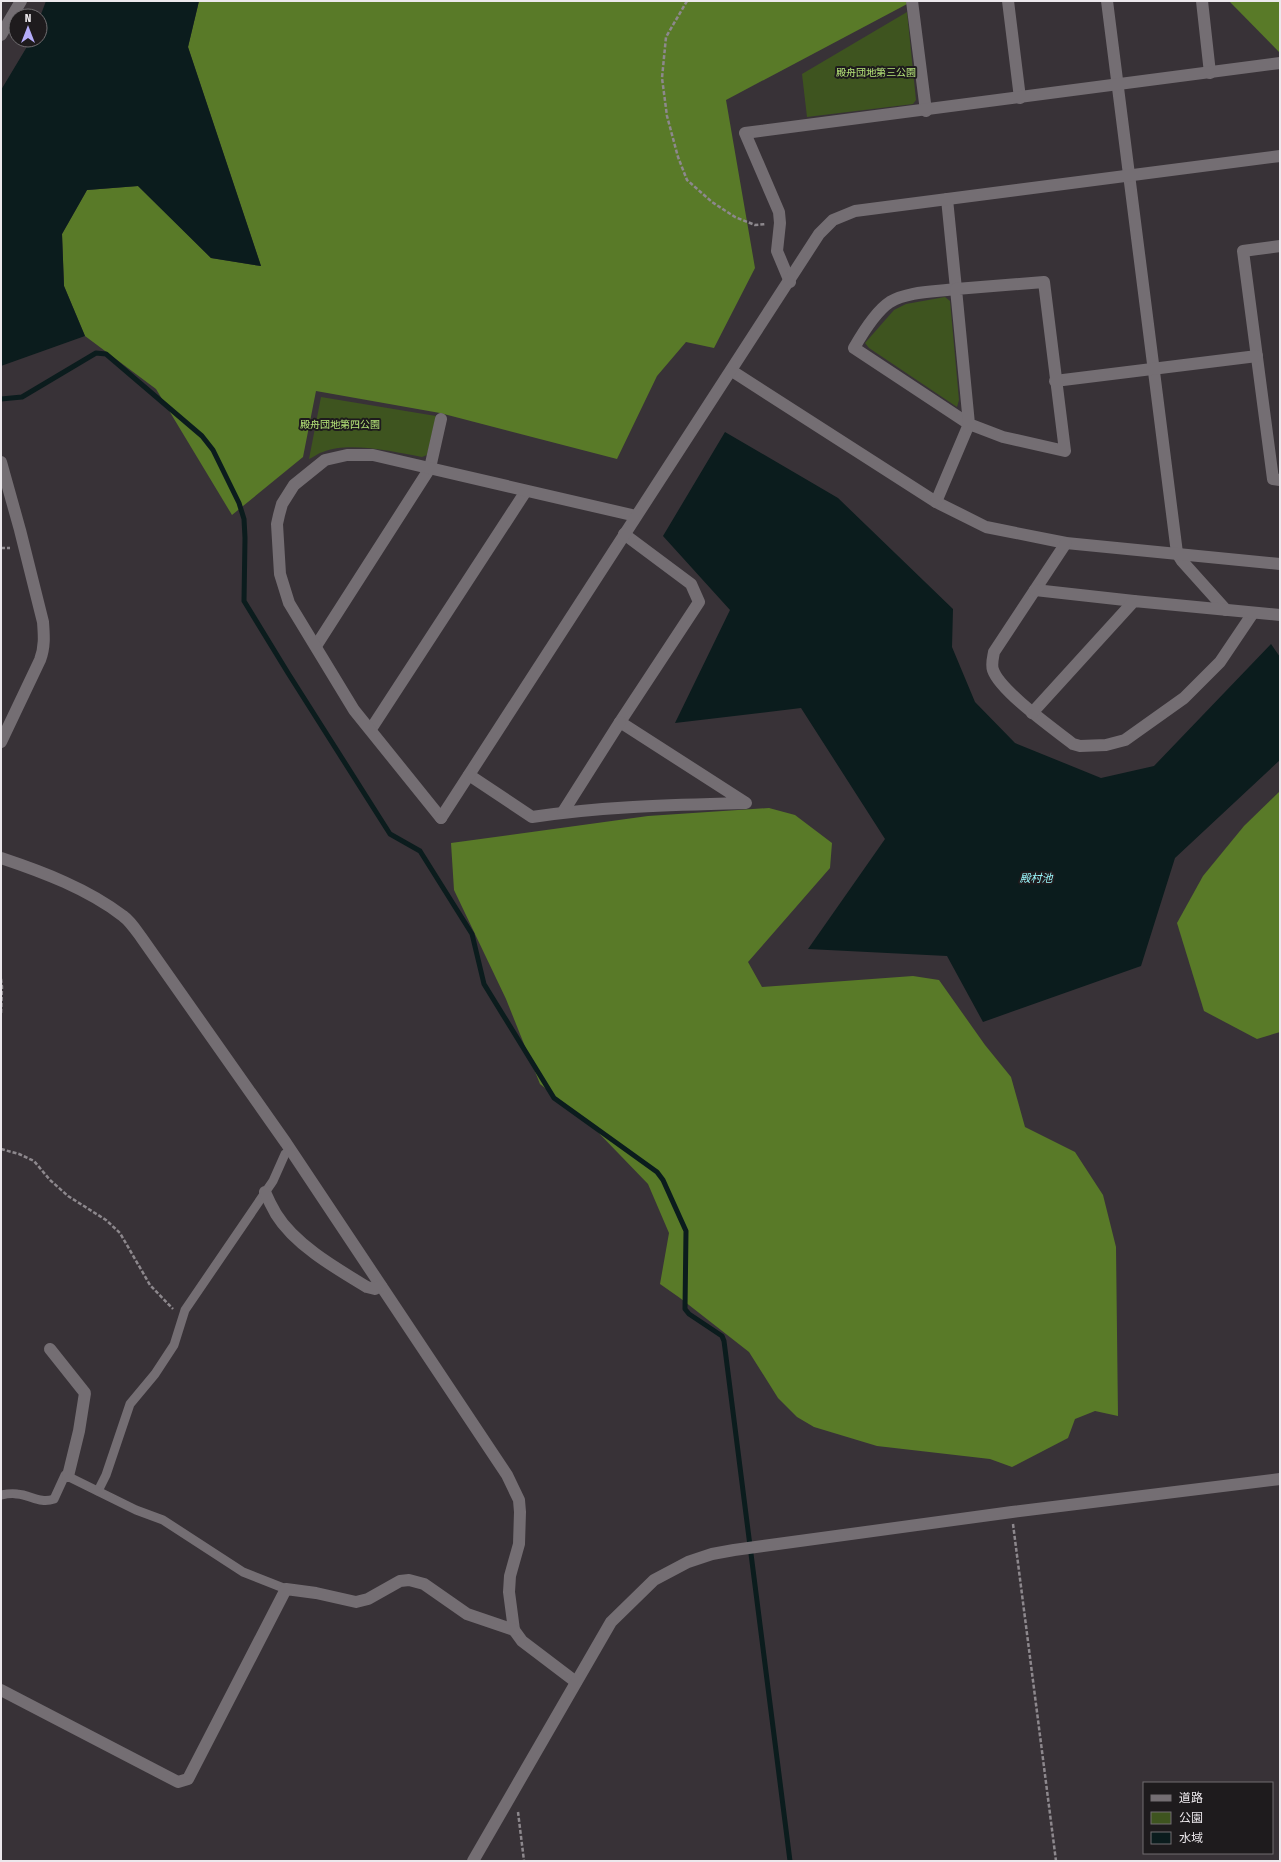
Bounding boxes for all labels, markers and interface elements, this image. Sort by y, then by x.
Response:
north arrow [8,8,48,48]
text: N [25,12,31,25]
park label: 殿舟団地第三公園 [836,67,916,79]
park label: 殿舟団地第四公園 [300,419,380,431]
water label: 殿村池 [1020,872,1053,885]
legend [1143,1782,1273,1854]
text: 道路 [1179,1791,1203,1805]
text: 公園 [1179,1811,1203,1825]
text: 水域 [1179,1831,1203,1845]

